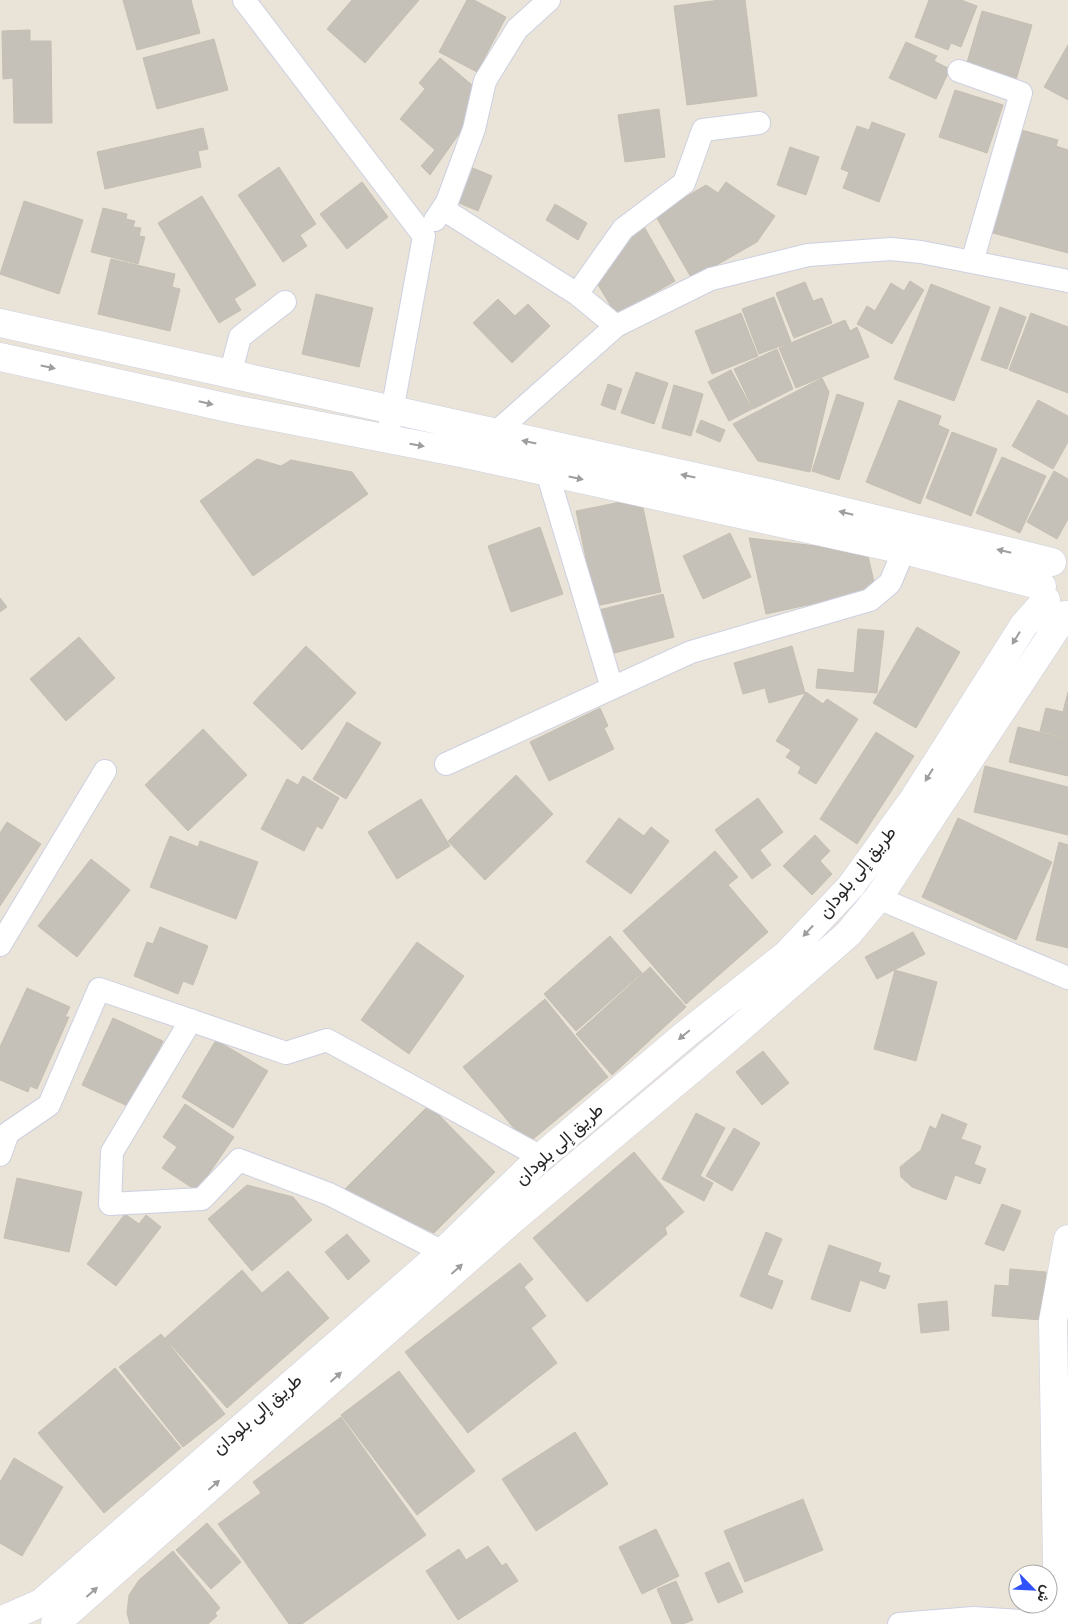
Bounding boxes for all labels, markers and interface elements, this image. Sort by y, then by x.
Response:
one-way arrow [40,363,55,371]
one-way arrow [199,399,214,407]
one-way arrow [522,438,537,446]
one-way arrow [409,441,425,449]
one-way arrow [680,472,696,480]
one-way arrow [568,474,584,482]
one-way arrow [839,508,854,516]
one-way arrow [997,547,1012,555]
one-way arrow [1011,631,1021,645]
one-way arrow [924,769,934,782]
street label: طريق إلى بلودان [813,822,901,923]
one-way arrow [802,925,814,937]
one-way arrow [678,1030,691,1041]
street label: طريق إلى بلودان [510,1098,609,1190]
one-way arrow [450,1263,462,1275]
street label: طريق إلى بلودان [208,1369,307,1460]
one-way arrow [329,1371,341,1383]
one-way arrow [207,1479,220,1490]
north arrow [1008,1564,1058,1614]
text: ش [1033,1583,1056,1605]
one-way arrow [85,1586,97,1598]

